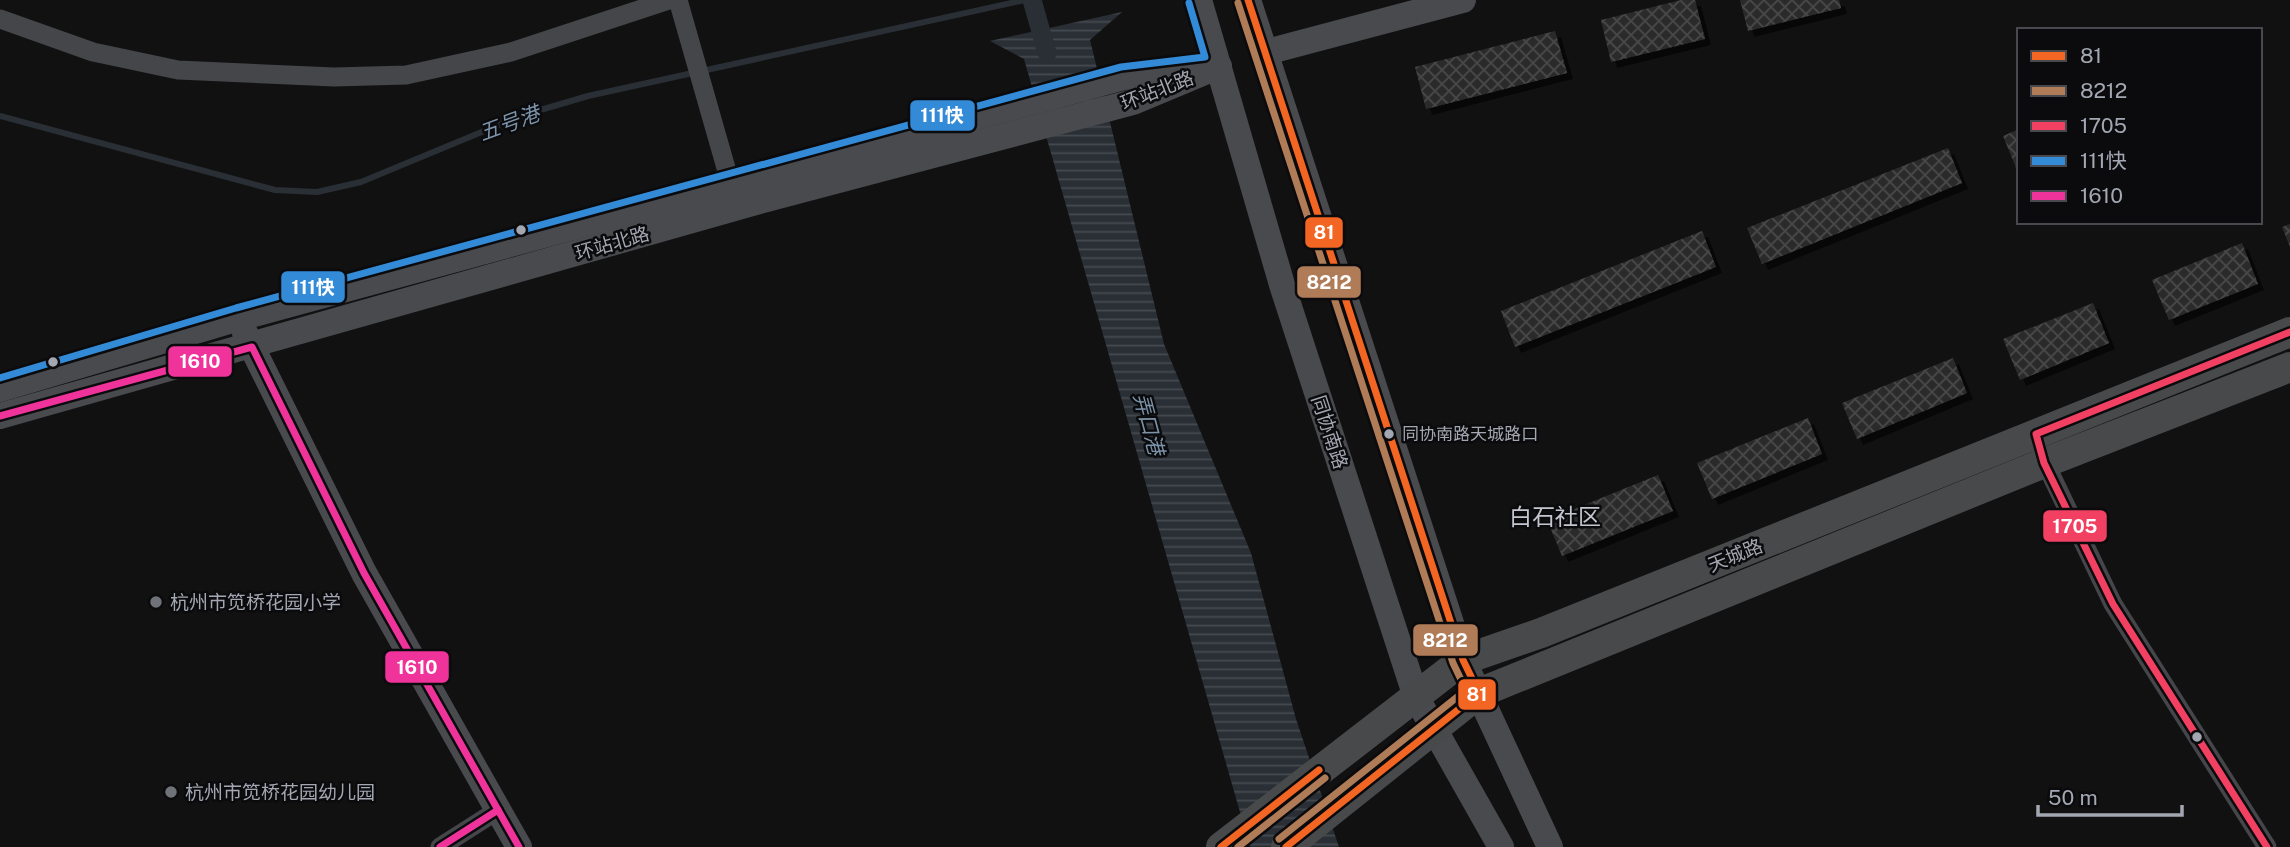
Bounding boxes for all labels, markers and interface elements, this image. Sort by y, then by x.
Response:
legend [2017,28,2262,224]
text: 81 [2080,43,2102,68]
street label: 环站北路 [1118,66,1196,114]
text: 8212 [2080,78,2127,103]
water label: 五号港 [475,99,546,146]
line badge: 111快 [909,99,976,132]
text: 111快 [920,104,964,126]
text: 1705 [2080,113,2127,138]
text: 111快 [2080,148,2127,173]
text: 1610 [2080,183,2123,208]
line badge: 81 [1304,216,1344,249]
text: 81 [1314,221,1334,243]
street label: 环站北路 [572,222,652,264]
unlabelled marker [514,223,528,237]
line badge: 8212 [1296,265,1362,299]
line badge: 111快 [280,270,346,304]
text: 8212 [1306,271,1352,293]
text: 111快 [291,276,335,298]
line badge: 1610 [167,345,233,378]
text: 1610 [179,350,221,372]
unlabelled marker [46,355,60,369]
water label: 弄口港 [1129,390,1170,461]
street label: 同协南路 [1308,392,1352,472]
place label: 同协南路天城路口 [1402,424,1538,444]
marker: 同协南路天城路口 [1382,427,1396,441]
district label: 白石社区 [1509,503,1601,530]
line badge: 1705 [2042,509,2108,543]
text: 1705 [2053,515,2097,537]
street label: 天城路 [1704,534,1766,576]
place label: 杭州市笕桥花园小学 [170,591,341,613]
marker: 杭州市笕桥花园小学 [148,594,164,610]
line badge: 8212 [1412,623,1479,657]
text: 8212 [1422,629,1468,651]
line badge: 1610 [384,650,450,684]
text: 1610 [396,656,438,678]
line badge: 81 [1457,678,1497,711]
text: 81 [1467,683,1487,705]
unlabelled marker [2190,730,2204,744]
scale bar [2038,774,2182,818]
place label: 杭州市笕桥花园幼儿园 [185,781,375,803]
marker: 杭州市笕桥花园幼儿园 [163,784,179,800]
text: 50 m [2048,785,2098,810]

